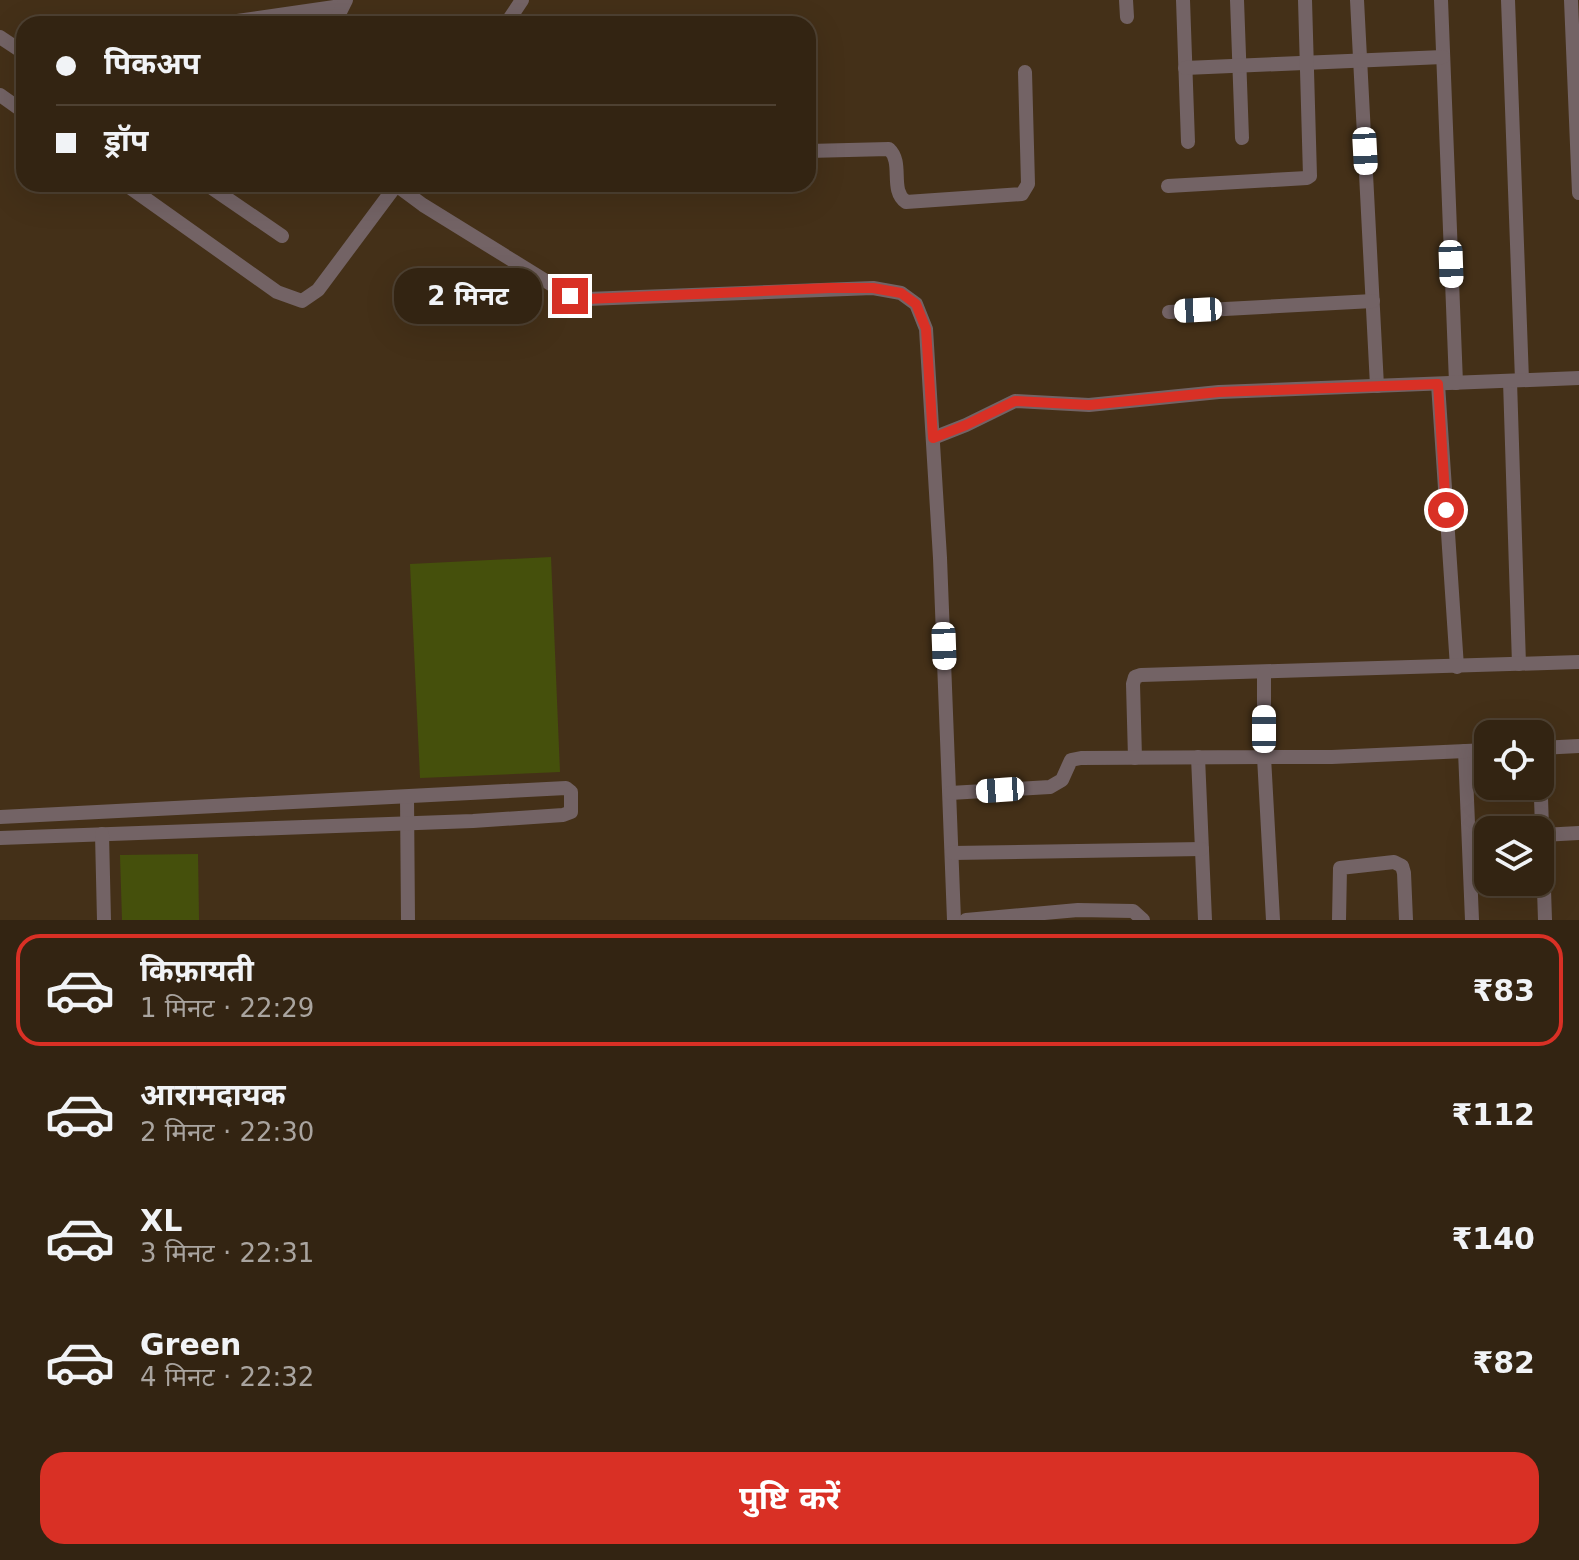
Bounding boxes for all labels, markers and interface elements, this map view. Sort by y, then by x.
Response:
text: पिकअप [104,46,200,81]
text: ड्रॉप [104,123,148,158]
car [1352,126,1378,176]
car [1438,240,1464,288]
callout: 2 मिनट [394,268,542,324]
route end [552,278,588,314]
text: 2 मिनट [427,281,509,311]
car [1173,297,1223,323]
route start [1428,492,1464,528]
car [931,622,957,670]
car [1252,705,1276,753]
map controls [1474,720,1554,896]
button: locate [1474,720,1554,800]
car [975,776,1025,804]
button: layers [1474,816,1554,896]
text: किफ़ायती [140,953,254,988]
icon: car [44,954,116,1026]
text: ₹83 [1472,973,1535,1008]
text: 1 मिनट · 22:29 [140,993,314,1023]
text: आरामदायक [140,1077,286,1112]
icon: car [44,1078,116,1150]
text: ₹112 [1452,1097,1535,1132]
text: 2 मिनट · 22:30 [140,1117,314,1147]
icon: car [44,1202,116,1274]
text: XL [140,1203,182,1238]
text: ₹140 [1452,1221,1535,1256]
text: 3 मिनट · 22:31 [140,1238,314,1268]
icon: car [44,1326,116,1398]
text: Green [140,1327,241,1362]
text: ₹82 [1472,1345,1535,1380]
text: 4 मिनट · 22:32 [140,1362,314,1392]
button: पुष्टि करें [40,1452,1539,1544]

